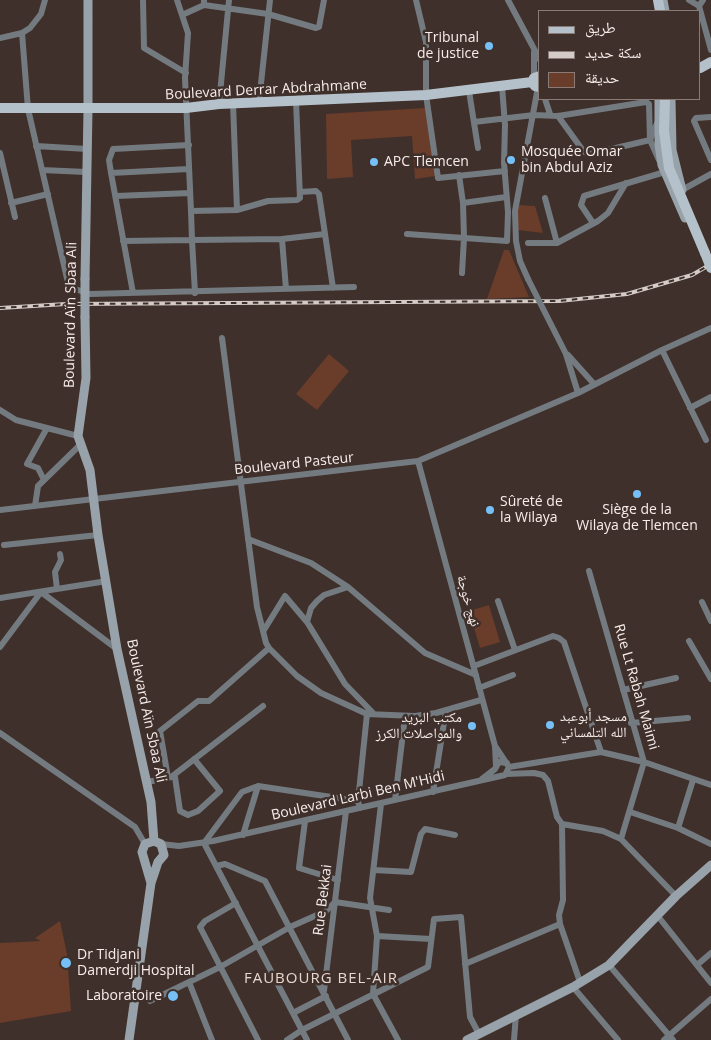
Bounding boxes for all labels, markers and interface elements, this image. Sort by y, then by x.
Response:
legend [538,10,701,100]
text: طريق [585,17,616,37]
place label: Tribunal de justice [417,30,479,62]
marker: Tribunal de justice [483,40,495,52]
text: سكة حديد [585,42,641,62]
text: حديقة [585,67,619,87]
street label: Boulevard Derrar Abdrahmane [165,76,367,104]
place label: Mosquée Omar bin Abdul Aziz [521,144,623,176]
place label: APC Tlemcen [384,154,469,170]
marker: Mosquée Omar bin Abdul Aziz [505,154,517,166]
marker: APC Tlemcen [368,156,380,168]
street label: Boulevard Aïn Sbaa Ali [61,242,81,388]
street label: Boulevard Pasteur [233,449,355,479]
marker: Siège de la Wilaya de Tlemcen [631,488,643,500]
place label: Sûreté de la Wilaya [500,494,563,526]
place label: Siège de la Wilaya de Tlemcen [576,502,698,534]
marker: Sûreté de la Wilaya [484,504,496,516]
street label: نهج خوجة [453,573,483,629]
street label: Rue Lt Rabah Maimi [610,622,662,752]
street label: Boulevard Aïn Sbaa Ali [123,638,169,784]
place label: مسجد أبوعبد الله التلمساني [560,709,627,742]
place label: مكتب البريد والمواصلات الكرز [376,710,462,742]
marker: مسجد أبوعبد الله التلمساني [544,719,556,731]
marker: مكتب البريد والمواصلات الكرز [466,720,478,732]
street label: Boulevard Larbi Ben M'Hidi [270,768,446,824]
street label: Rue Bekkai [310,863,336,937]
place label: Dr Tidjani Damerdji Hospital [77,947,195,980]
marker: Dr Tidjani Damerdji Hospital [59,956,73,970]
district label: FAUBOURG BEL-AIR [242,970,400,988]
place label: Laboratoire [86,988,162,1004]
marker: Laboratoire [166,989,180,1003]

